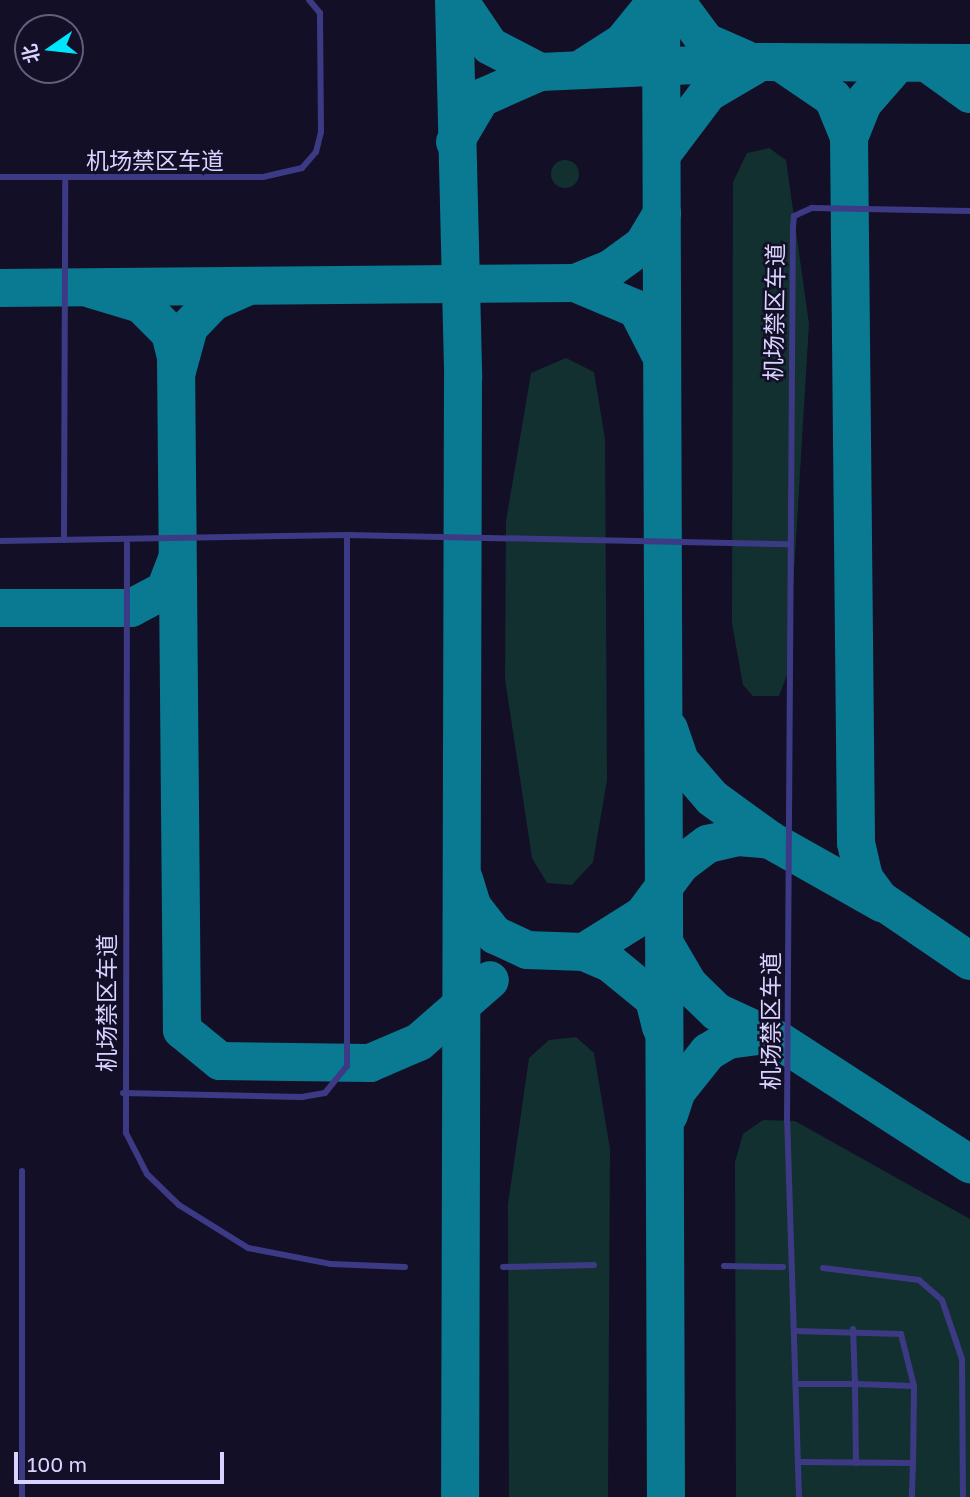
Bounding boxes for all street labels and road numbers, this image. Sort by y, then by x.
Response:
street label: 机场禁区车道 [86,146,224,174]
street label: 机场禁区车道 [759,243,789,381]
street label: 机场禁区车道 [92,934,120,1072]
street label: 机场禁区车道 [756,952,784,1090]

